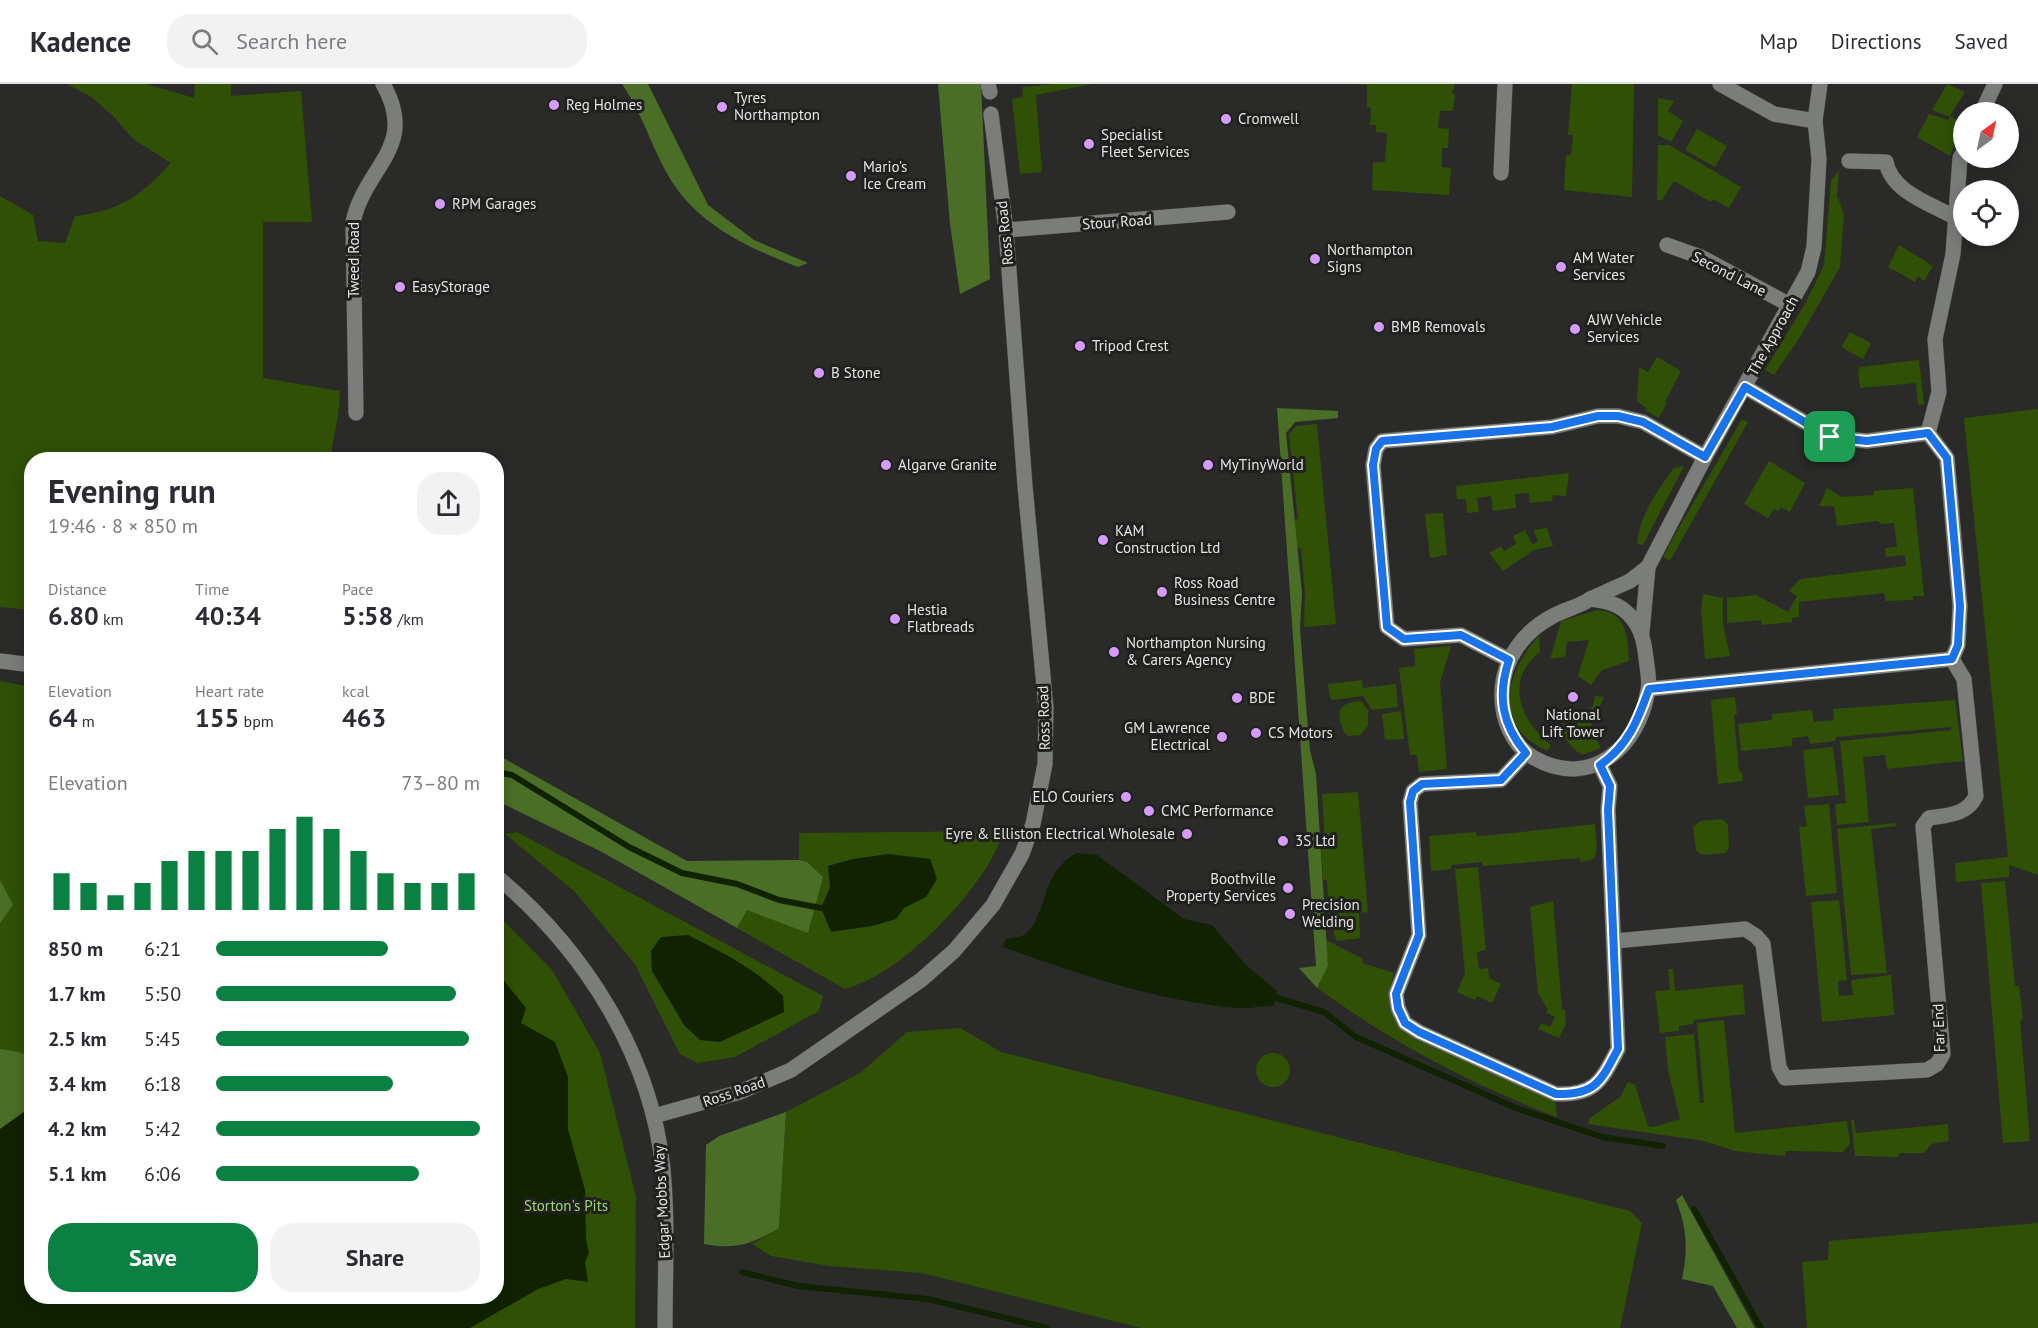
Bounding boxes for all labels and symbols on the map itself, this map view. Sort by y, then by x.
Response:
place label: Tyres Northampton [734,88,820,124]
place label: Reg Holmes [566,95,642,114]
marker: Reg Holmes [547,98,561,112]
marker: Tyres Northampton [715,100,729,114]
north arrow [1953,102,2019,168]
place label: Cromwell [1238,109,1299,128]
marker: Cromwell [1219,112,1233,126]
place label: Specialist Fleet Services [1101,125,1190,161]
marker: Specialist Fleet Services [1082,137,1096,151]
place label: Mario's Ice Cream [863,157,926,193]
marker: Mario's Ice Cream [844,169,858,183]
place label: RPM Garages [452,194,536,213]
marker: RPM Garages [433,197,447,211]
street label: Ross Road [992,200,1017,266]
street label: Stour Road [1081,210,1152,233]
street label: Tweed Road [344,222,363,298]
place label: Northampton Signs [1327,240,1413,276]
street label: Second Lane [1689,247,1770,300]
place label: AM Water Services [1573,248,1634,284]
marker: Northampton Signs [1308,252,1322,266]
marker: AM Water Services [1554,260,1568,274]
place label: EasyStorage [412,277,490,296]
marker: EasyStorage [393,280,407,294]
street label: The Approach [1743,293,1802,379]
place label: AJW Vehicle Services [1587,310,1662,346]
place label: BMB Removals [1391,317,1486,336]
marker: BMB Removals [1372,320,1386,334]
marker: AJW Vehicle Services [1568,322,1582,336]
place label: Tripod Crest [1092,336,1169,355]
marker: Tripod Crest [1073,339,1087,353]
place label: B Stone [831,363,881,382]
marker: B Stone [812,366,826,380]
pin [1804,411,1855,462]
place label: Algarve Granite [898,455,997,474]
place label: MyTinyWorld [1220,455,1304,474]
marker: Algarve Granite [879,458,893,472]
marker: MyTinyWorld [1201,458,1215,472]
place label: KAM Construction Ltd [1115,521,1220,557]
marker: KAM Construction Ltd [1096,533,1110,547]
place label: Ross Road Business Centre [1174,573,1275,609]
marker: Ross Road Business Centre [1155,585,1169,599]
place label: Hestia Flatbreads [907,600,974,636]
marker: Hestia Flatbreads [888,612,902,626]
place label: Northampton Nursing & Carers Agency [1126,633,1266,669]
marker: Northampton Nursing & Carers Agency [1107,645,1121,659]
street label: Ross Road [1033,685,1054,751]
place label: BDE [1249,688,1276,707]
marker: National Lift Tower [1566,690,1580,704]
marker: BDE [1230,691,1244,705]
place label: National Lift Tower [1542,705,1604,741]
place label: GM Lawrence Electrical [1124,718,1211,754]
place label: CS Motors [1268,723,1333,742]
marker: CS Motors [1249,726,1263,740]
marker: GM Lawrence Electrical [1215,730,1229,744]
place label: ELO Couriers [1033,787,1114,806]
marker: ELO Couriers [1119,790,1133,804]
place label: CMC Performance [1161,801,1274,820]
marker: CMC Performance [1142,804,1156,818]
place label: Eyre & Elliston Electrical Wholesale [945,824,1175,843]
marker: Eyre & Elliston Electrical Wholesale [1180,827,1194,841]
place label: 3S Ltd [1295,831,1335,850]
marker: 3S Ltd [1276,834,1290,848]
place label: Boothville Property Services [1166,869,1276,905]
marker: Boothville Property Services [1281,881,1295,895]
place label: Precision Welding [1302,895,1360,931]
marker: Precision Welding [1283,907,1297,921]
street label: Far End [1928,1003,1949,1053]
street label: Ross Road [700,1072,767,1111]
street label: Edgar Mobbs Way [649,1145,674,1259]
park label: Storton's Pits [524,1196,608,1215]

